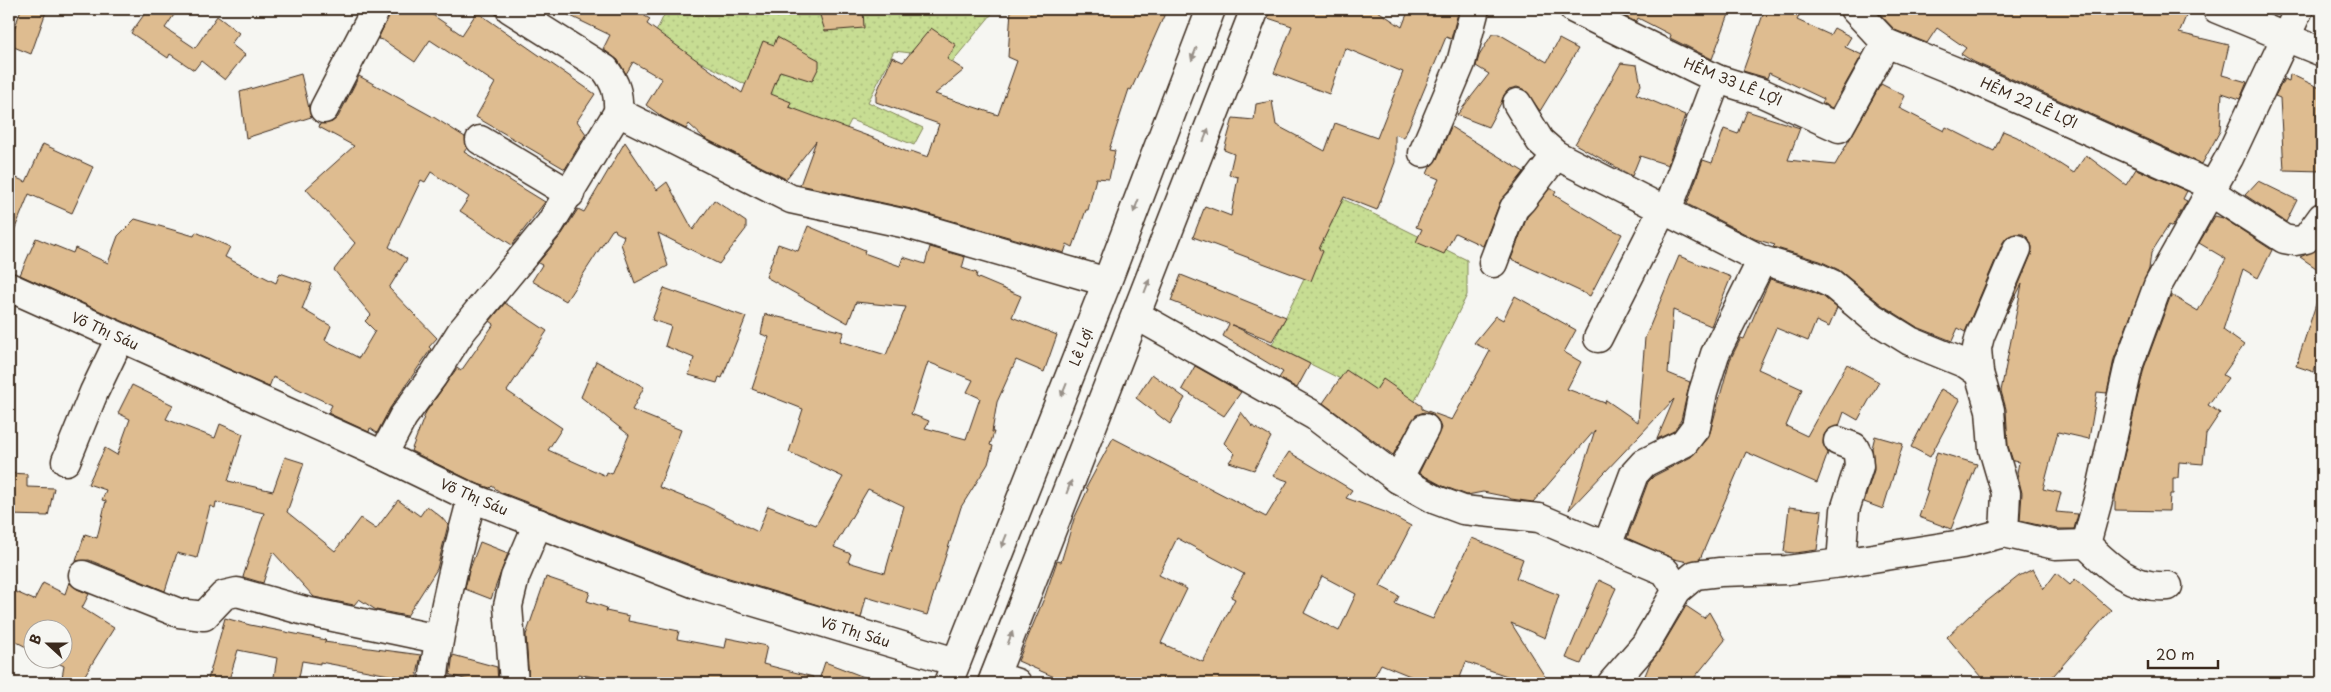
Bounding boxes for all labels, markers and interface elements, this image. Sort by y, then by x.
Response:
one-way arrow [1190,47,1198,62]
street label: HẺM 33 LÊ LỢI [1681,52,1786,111]
street label: HẺM 22 LÊ LỢI [1977,72,2081,133]
one-way arrow [1202,127,1210,142]
one-way arrow [1132,199,1140,214]
one-way arrow [1143,278,1151,293]
street label: Võ Thị Sáu [68,306,142,355]
street label: Lê Lợi [1063,324,1098,369]
one-way arrow [1060,383,1068,398]
street label: Võ Thị Sáu [437,473,511,520]
one-way arrow [1066,479,1073,494]
one-way arrow [1000,534,1008,549]
street label: Võ Thị Sáu [818,611,893,652]
north arrow [22,620,72,670]
text: B [24,631,47,647]
one-way arrow [1006,631,1014,645]
scale bar [2148,637,2218,669]
text: 20 m [2156,642,2195,665]

